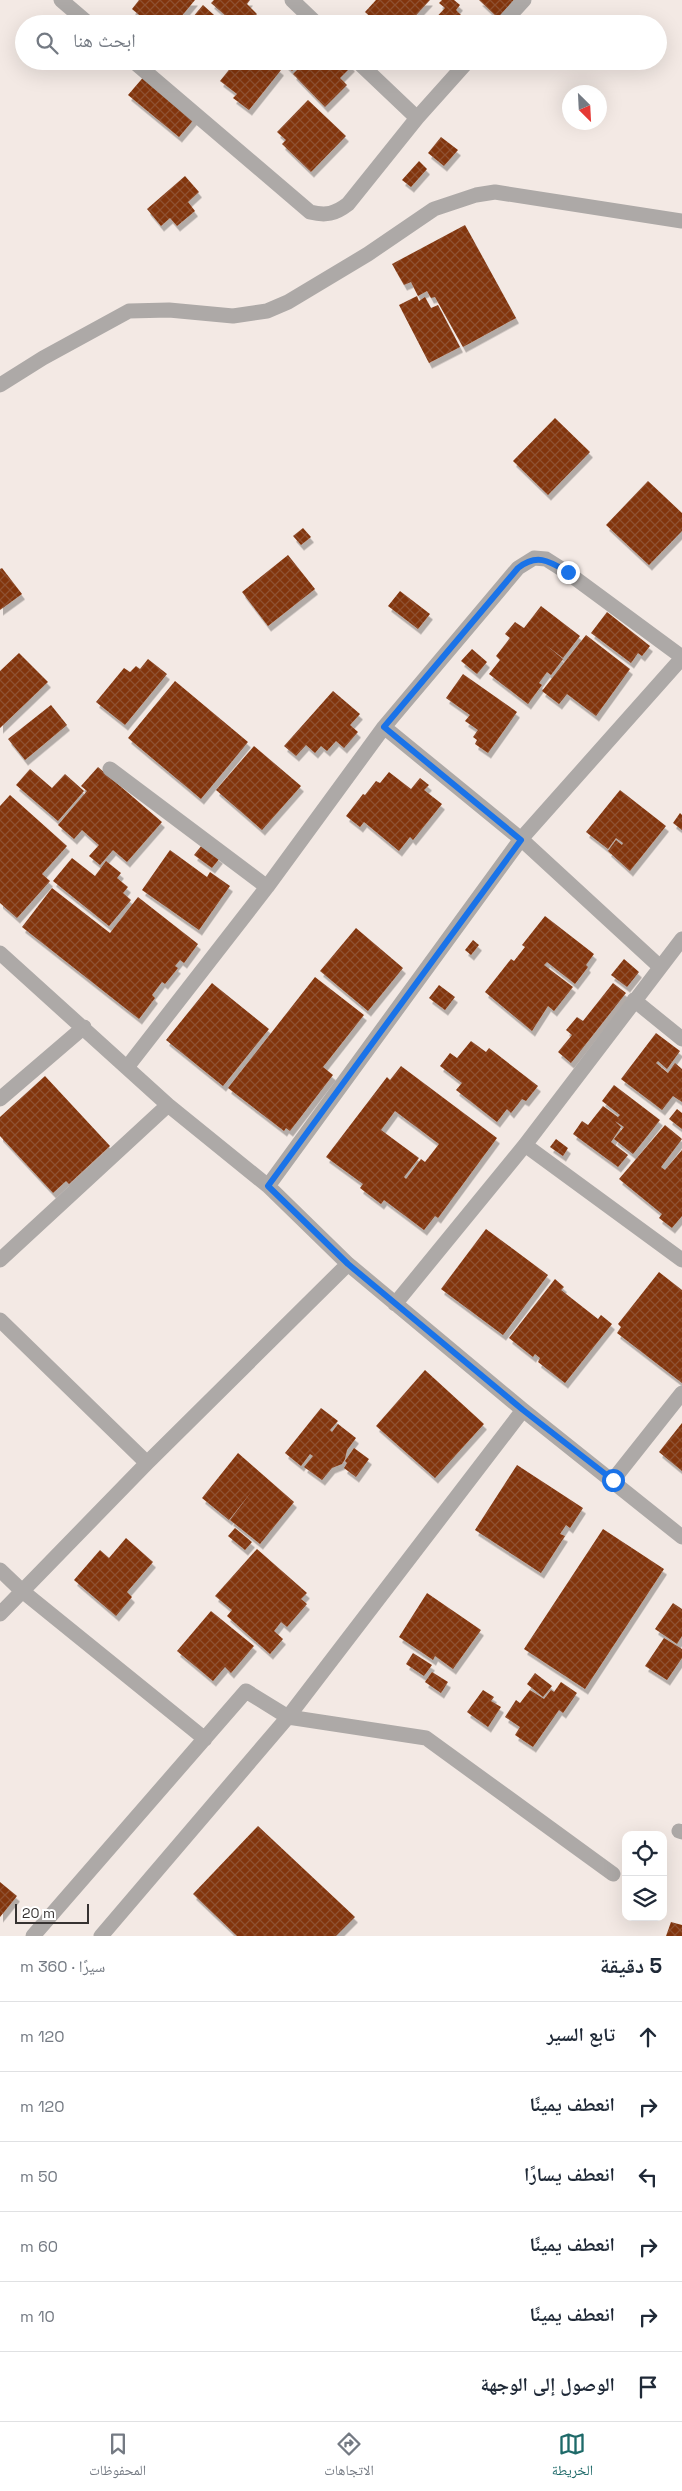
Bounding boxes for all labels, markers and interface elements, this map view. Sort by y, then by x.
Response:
search box [15,15,667,70]
text: ابحث هنا [73,28,136,53]
icon: search [33,29,61,57]
north arrow [562,85,607,130]
route end [557,561,580,584]
route start [602,1469,625,1492]
map controls [622,1831,667,1921]
button: locate [622,1831,667,1876]
button: layers [622,1876,667,1921]
scale bar [15,1901,89,1924]
text: 20 m [22,1904,55,1922]
text: 5 دقيقة [600,1952,662,1979]
text: سيرًا · 360 m [20,1956,105,1977]
text: تابع السير [547,2022,615,2047]
icon: ahead [634,2023,662,2051]
text: 120 m [20,2026,64,2047]
text: انعطف يمينًا [530,2092,615,2117]
icon: right [634,2093,662,2121]
text: 120 m [20,2096,64,2117]
text: انعطف يسارًا [524,2162,615,2187]
icon: left [634,2163,662,2191]
text: 50 m [20,2166,58,2187]
text: انعطف يمينًا [530,2232,615,2257]
icon: right [634,2233,662,2261]
text: 60 m [20,2236,58,2257]
text: انعطف يمينًا [530,2302,615,2327]
icon: right [634,2303,662,2331]
text: 10 m [20,2306,55,2327]
text: الوصول إلى الوجهة [480,2372,615,2397]
icon: arrive [634,2373,662,2401]
tab: المحفوظات [89,2430,146,2484]
tab: الاتجاهات [324,2430,374,2484]
tab: الخريطة [552,2430,593,2484]

